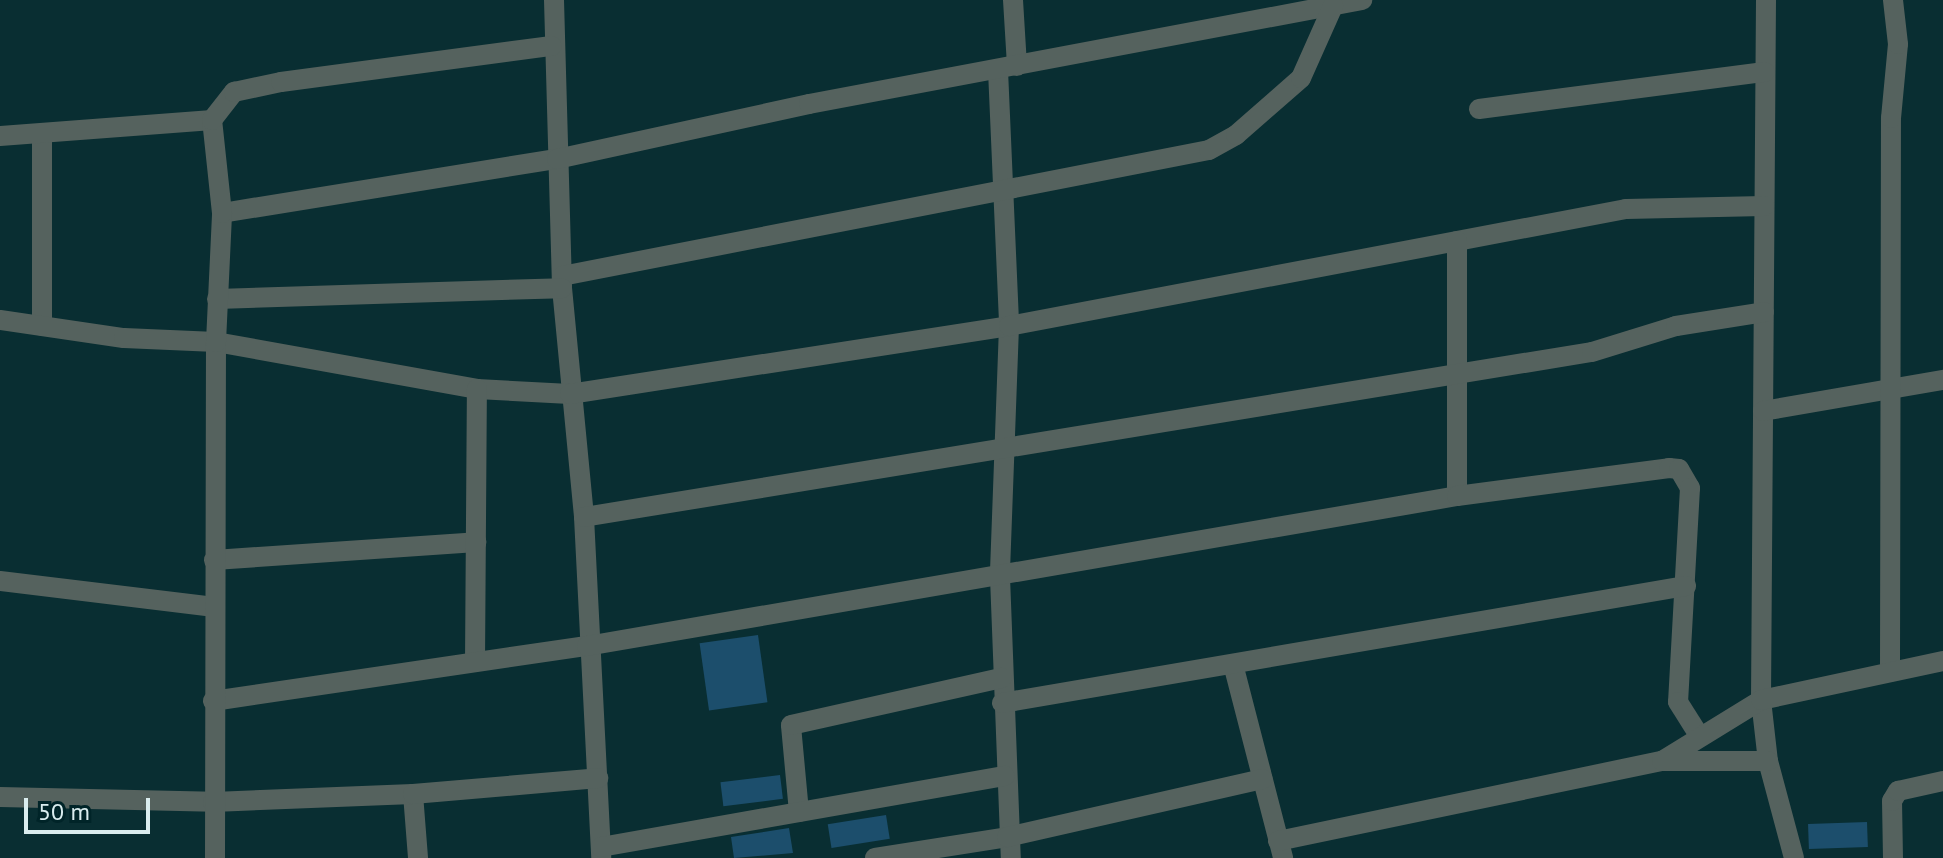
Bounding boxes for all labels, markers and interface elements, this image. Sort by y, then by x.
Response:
scale bar [28,782,154,832]
text: 50 m [38,796,90,827]

